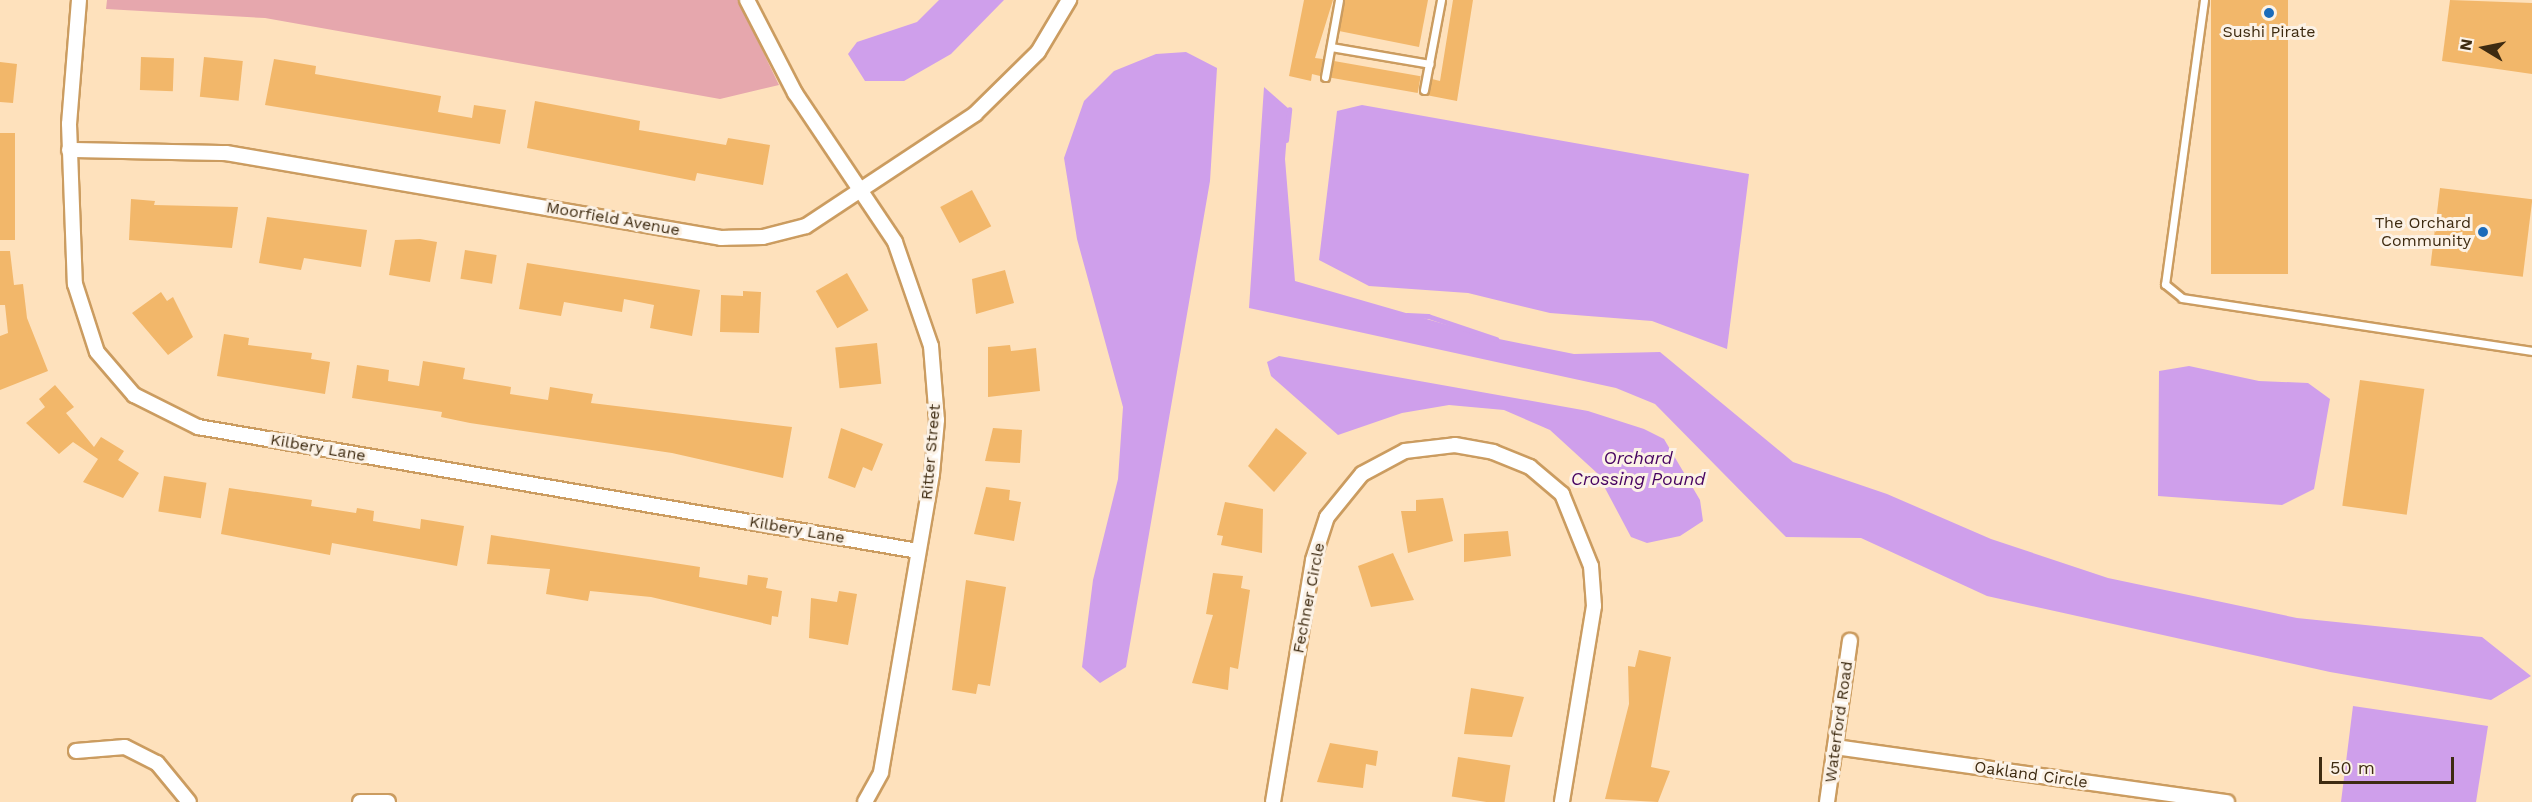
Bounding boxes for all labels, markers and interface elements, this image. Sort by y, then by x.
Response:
marker: Sushi Pirate [2262,6,2276,20]
north arrow [2454,18,2514,78]
place label: Sushi Pirate [2222,22,2316,42]
text: N [2455,37,2476,52]
street label: Moorfield Avenue [544,198,682,240]
place label: The Orchard Community [2375,213,2471,251]
marker: The Orchard Community [2476,225,2490,239]
street label: Ritter Street [917,403,945,501]
street label: Kilbery Lane [269,430,367,466]
water label: Orchard Crossing Pound [1571,448,1705,490]
street label: Kilbery Lane [748,512,846,548]
street label: Fechner Circle [1289,541,1329,655]
street label: Waterford Road [1821,660,1857,784]
scale bar [2322,745,2457,783]
text: 50 m [2330,757,2375,778]
street label: Oakland Circle [1973,758,2089,792]

